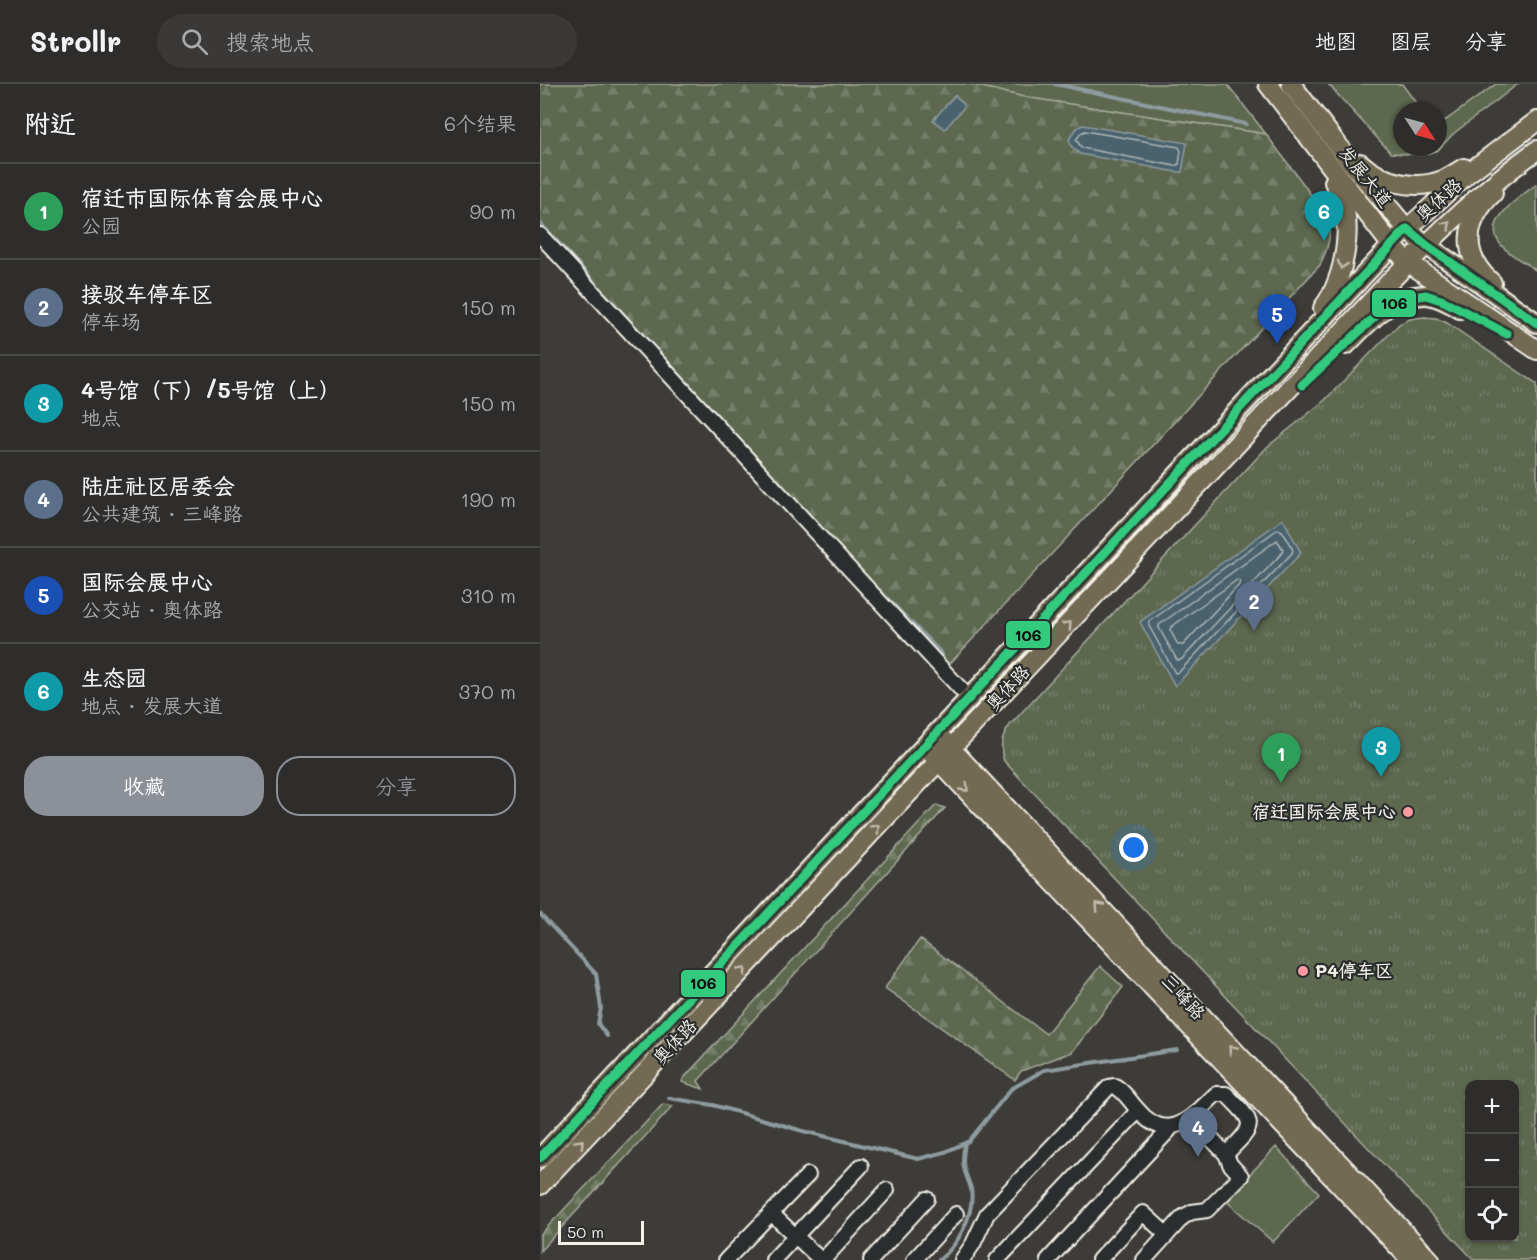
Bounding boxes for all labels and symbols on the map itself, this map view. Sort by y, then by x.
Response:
north arrow [1393,102,1447,156]
street label: 发展大道 [1334,141,1398,212]
street label: 奥体路 [1410,172,1466,226]
pin: 6 [1304,192,1344,241]
one-way arrow [1440,221,1450,232]
one-way arrow [1337,259,1349,270]
line badge: 106 [1371,289,1417,318]
text: 106 [1380,292,1408,313]
pin: 5 [1258,294,1296,344]
pin: 2 [1234,582,1274,631]
line badge: 106 [1005,620,1051,649]
one-way arrow [1060,621,1071,632]
text: 106 [1014,624,1042,645]
street label: 奥体路 [980,659,1034,715]
pin: 3 [1362,728,1400,777]
pin: 1 [1262,734,1300,783]
one-way arrow [958,782,969,792]
place label: 宿迁国际会展中心 [1252,799,1396,823]
marker: 宿迁国际会展中心 [1401,805,1415,819]
one-way arrow [869,824,880,835]
your location [1119,833,1148,862]
one-way arrow [1095,903,1106,913]
place label: P4停车区 [1315,958,1393,982]
marker: P4停车区 [1296,964,1310,978]
one-way arrow [735,966,746,977]
street label: 三峰路 [1157,968,1211,1024]
line badge: 106 [680,969,726,998]
text: 106 [689,972,717,993]
street label: 奥体路 [647,1013,701,1069]
one-way arrow [1228,1045,1239,1055]
pin: 4 [1178,1108,1218,1157]
one-way arrow [573,1139,584,1149]
scale bar [558,1218,644,1246]

